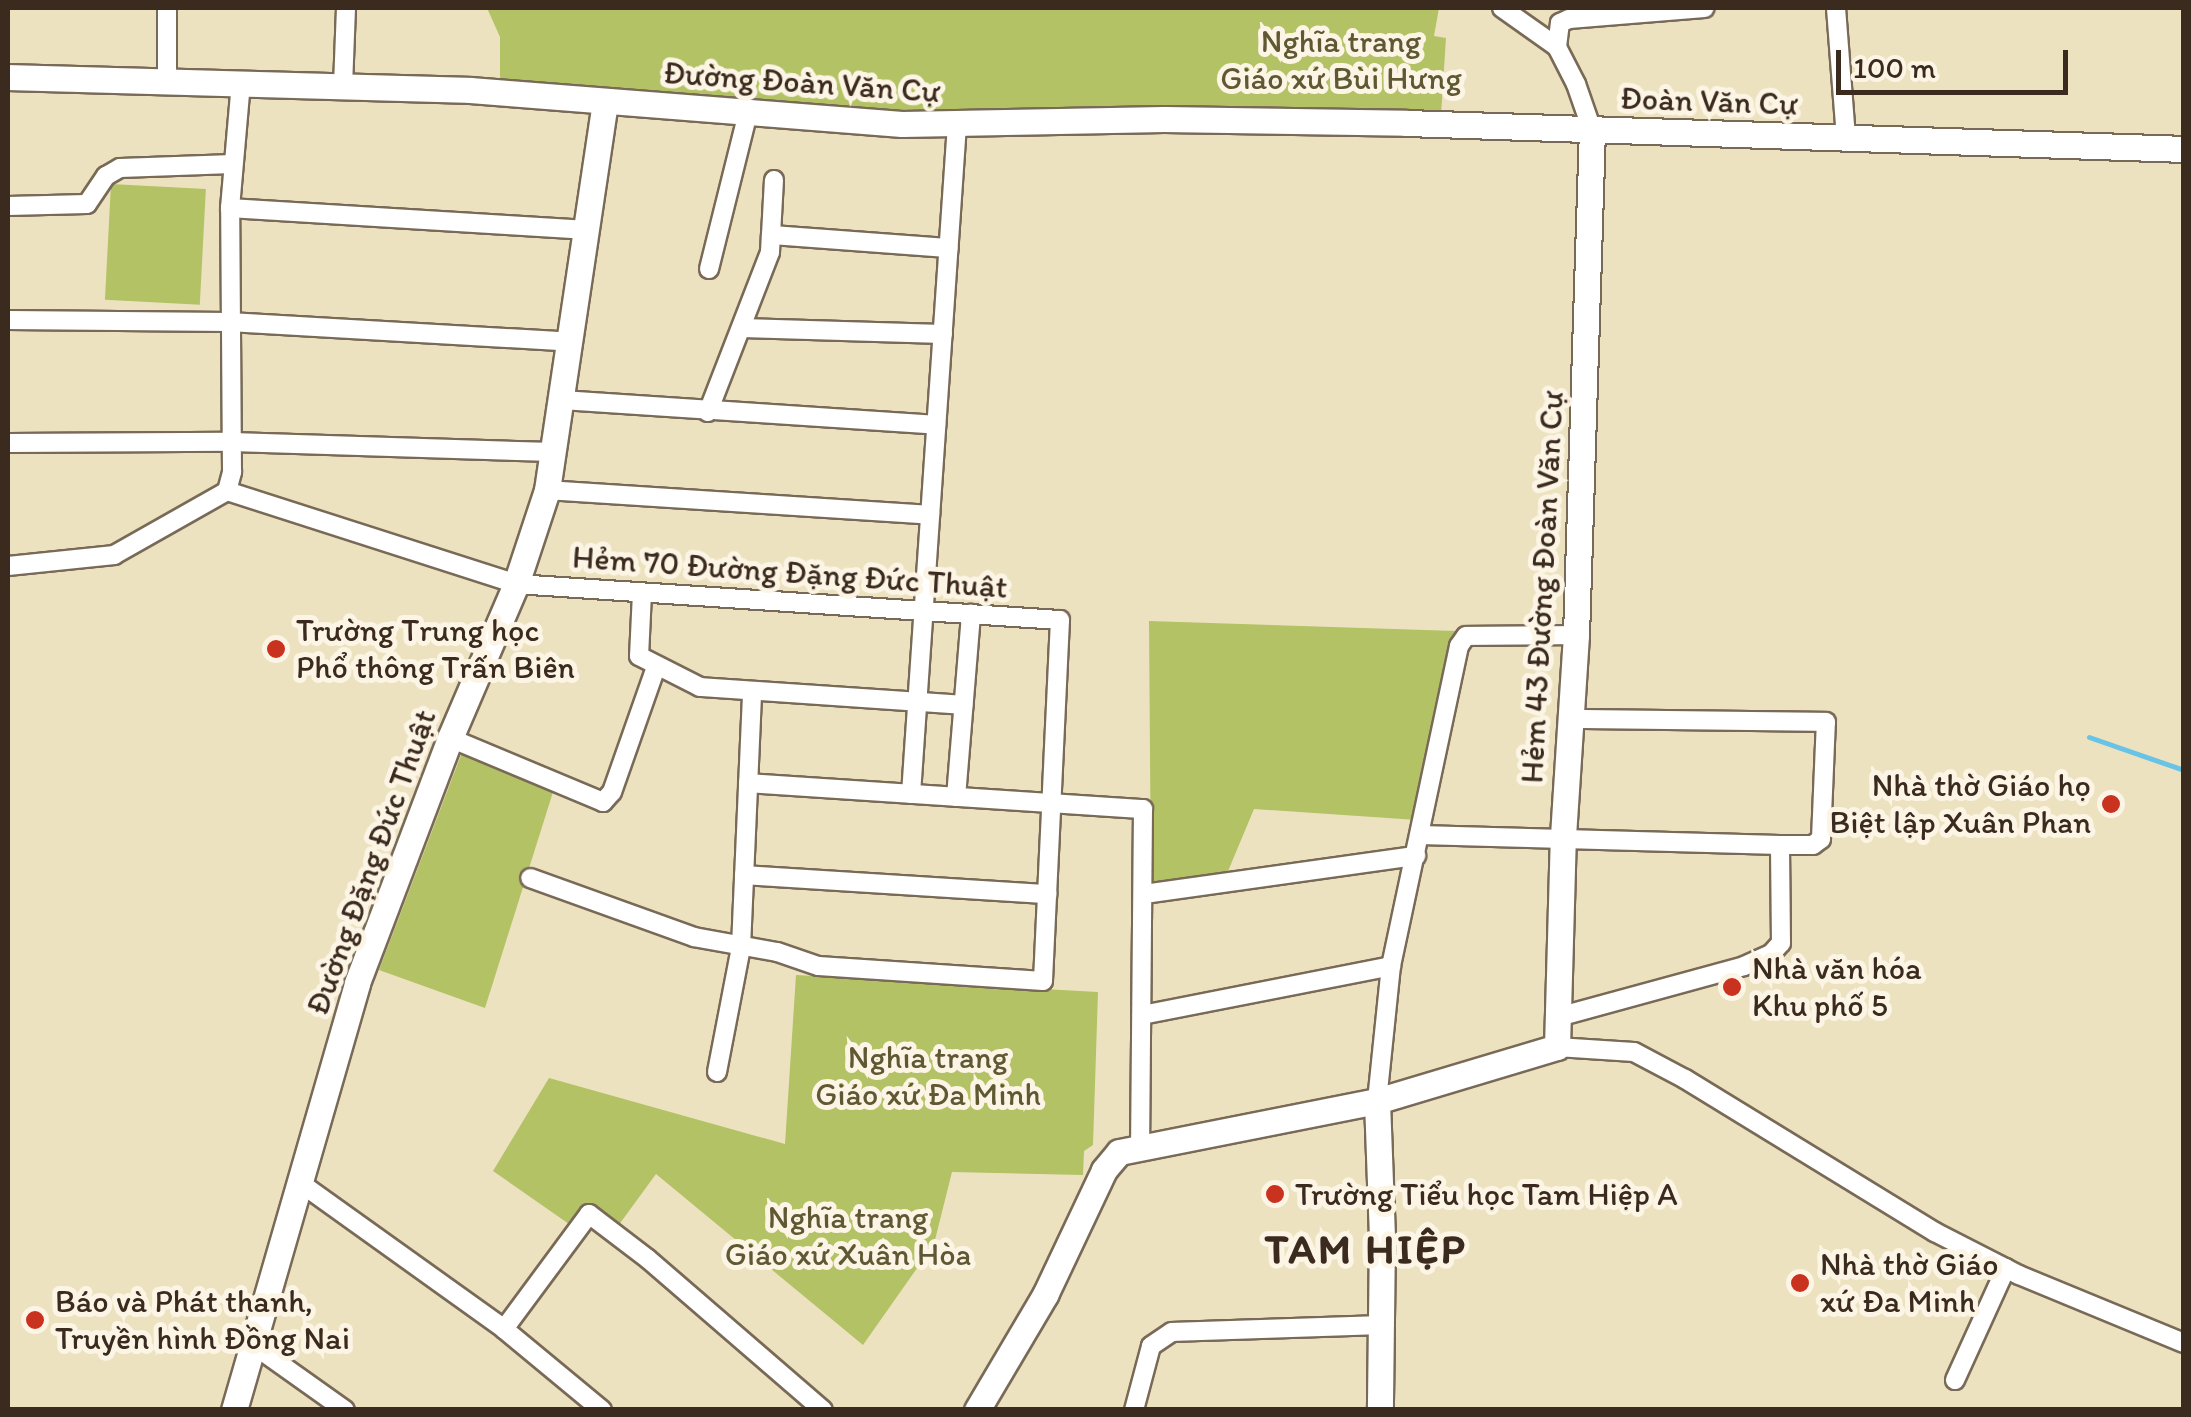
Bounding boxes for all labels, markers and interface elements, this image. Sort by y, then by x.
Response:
park label: Nghĩa trang Giáo xứ Bùi Hưng [1220,23,1462,98]
scale bar [1841,30,2074,92]
text: 100 m [1853,49,1936,86]
street label: Đường Đoàn Văn Cự [662,53,942,111]
street label: Đoàn Văn Cự [1619,79,1799,123]
street label: Hẻm 43 Đường Đoàn Văn Cự [1513,390,1571,784]
street label: Hẻm 70 Đường Đặng Đức Thuật [571,538,1009,606]
place label: Trường Trung học Phổ thông Trấn Biên [296,612,574,687]
marker: Trường Trung học Phổ thông Trấn Biên [265,638,287,660]
street label: Đường Đặng Đức Thuật [298,704,444,1020]
place label: Nhà thờ Giáo họ Biệt lập Xuân Phan [1828,767,2091,842]
marker: Nhà thờ Giáo họ Biệt lập Xuân Phan [2100,793,2122,815]
place label: Nhà văn hóa Khu phố 5 [1752,950,1921,1025]
marker: Nhà văn hóa Khu phố 5 [1721,976,1743,998]
park label: Nghĩa trang Giáo xứ Đa Minh [815,1039,1041,1114]
place label: Trường Tiểu học Tam Hiệp A [1295,1175,1678,1213]
marker: Trường Tiểu học Tam Hiệp A [1264,1183,1286,1205]
park label: Nghĩa trang Giáo xứ Xuân Hòa [724,1199,972,1274]
district label: TAM HIỆP [1264,1224,1468,1274]
place label: Nhà thờ Giáo xứ Đa Minh [1820,1246,1998,1321]
marker: Nhà thờ Giáo xứ Đa Minh [1789,1272,1811,1294]
place label: Báo và Phát thanh, Truyền hình Đồng Nai [55,1283,349,1358]
marker: Báo và Phát thanh, Truyền hình Đồng Nai [24,1309,46,1331]

